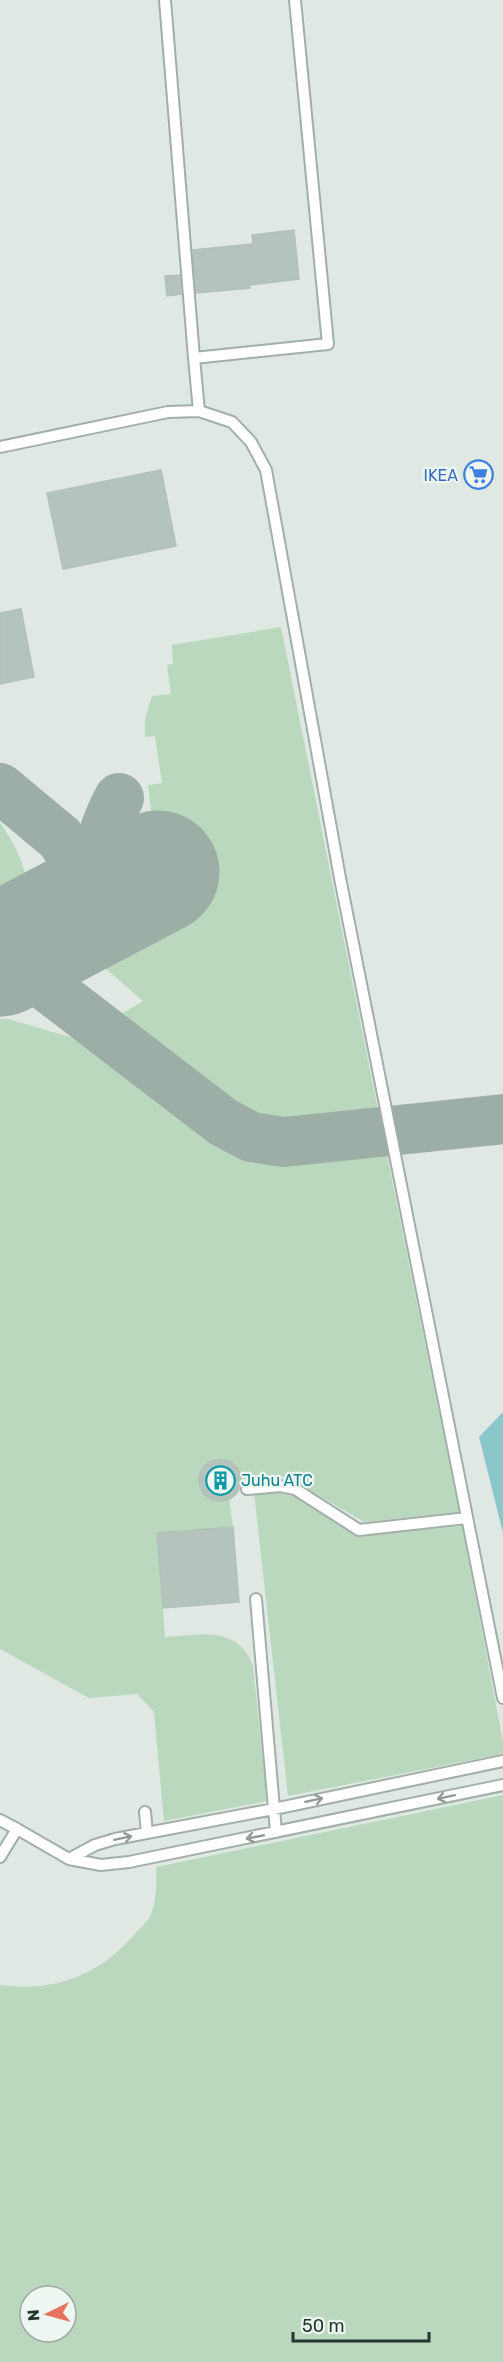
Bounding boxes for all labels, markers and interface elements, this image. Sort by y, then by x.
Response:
supermarket icon: IKEA [463,459,495,491]
place label: IKEA [424,466,458,485]
building icon: Juhu ATC [204,1464,236,1496]
place label: Juhu ATC [241,1471,313,1490]
one-way arrow [436,1792,456,1803]
one-way arrow [305,1794,324,1806]
one-way arrow [113,1832,132,1843]
one-way arrow [246,1832,265,1843]
north arrow [18,2284,78,2344]
scale bar [293,2305,430,2343]
text: N [24,2309,44,2322]
text: 50 m [302,2315,345,2337]

